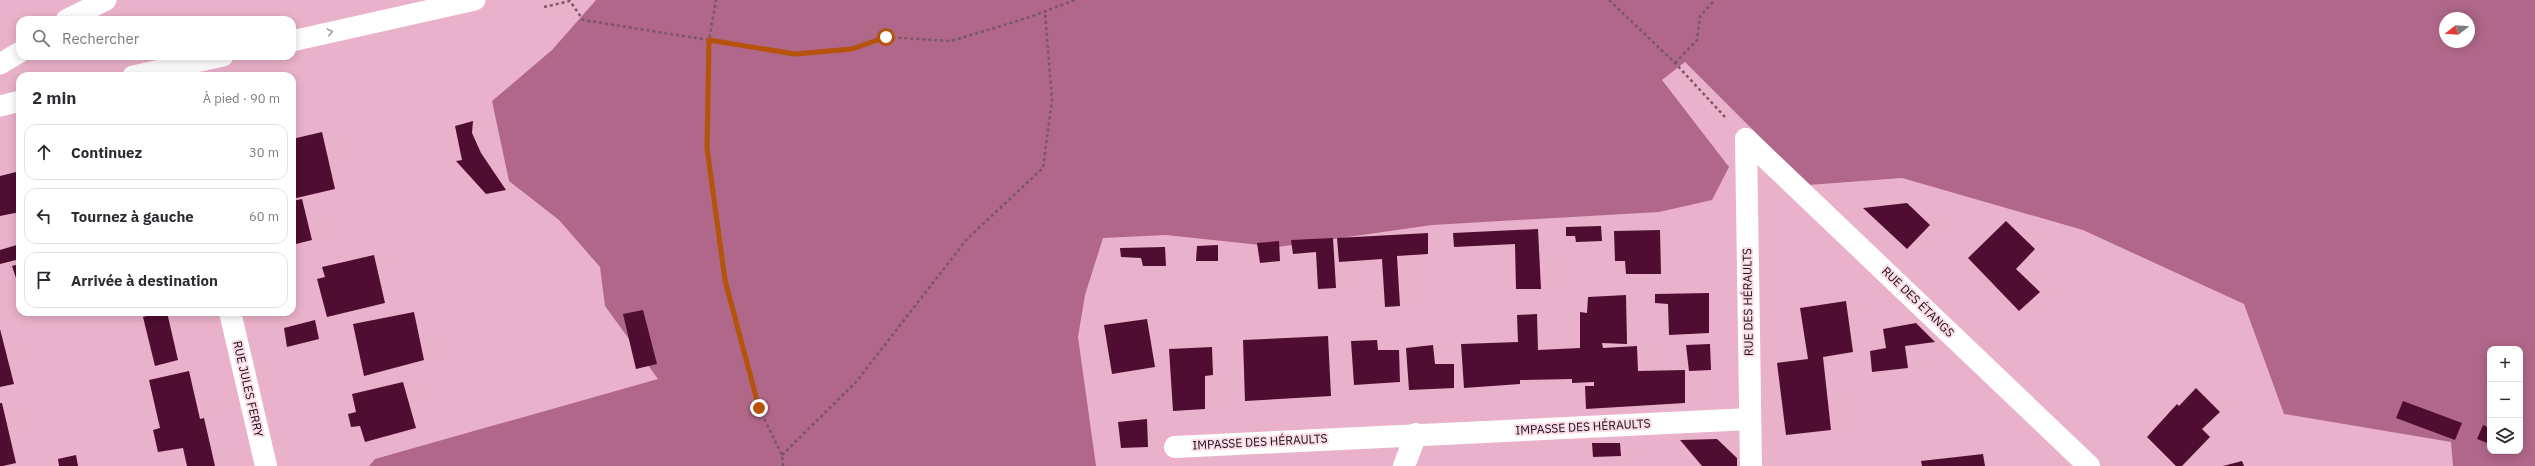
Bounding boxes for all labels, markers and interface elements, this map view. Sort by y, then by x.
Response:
north arrow [2439,12,2475,48]
search box [16,16,296,60]
icon: search [30,27,52,49]
route start [877,28,895,46]
text: Rechercher [62,29,139,48]
one-way arrow [327,29,333,37]
text: 2 min [32,87,76,109]
text: À pied · 90 m [203,90,280,107]
icon: ahead [33,141,55,163]
text: Continuez [71,143,142,162]
text: 30 m [249,144,279,161]
icon: left [33,205,55,227]
text: Tournez à gauche [71,207,194,226]
text: 60 m [249,208,279,225]
street label: RUE DES HÉRAULTS [1739,248,1756,356]
street label: RUE DES ÉTANGS [1879,263,1958,340]
icon: arrive [33,269,55,291]
text: Arrivée à destination [71,271,218,290]
street label: RUE JULES FERRY [230,339,267,438]
map controls [2487,346,2523,454]
button: + [2487,346,2523,382]
button: − [2487,382,2523,418]
route end [750,399,768,417]
street label: IMPASSE DES HÉRAULTS [1515,415,1651,438]
button: layers [2487,418,2523,454]
street label: IMPASSE DES HÉRAULTS [1192,430,1328,453]

